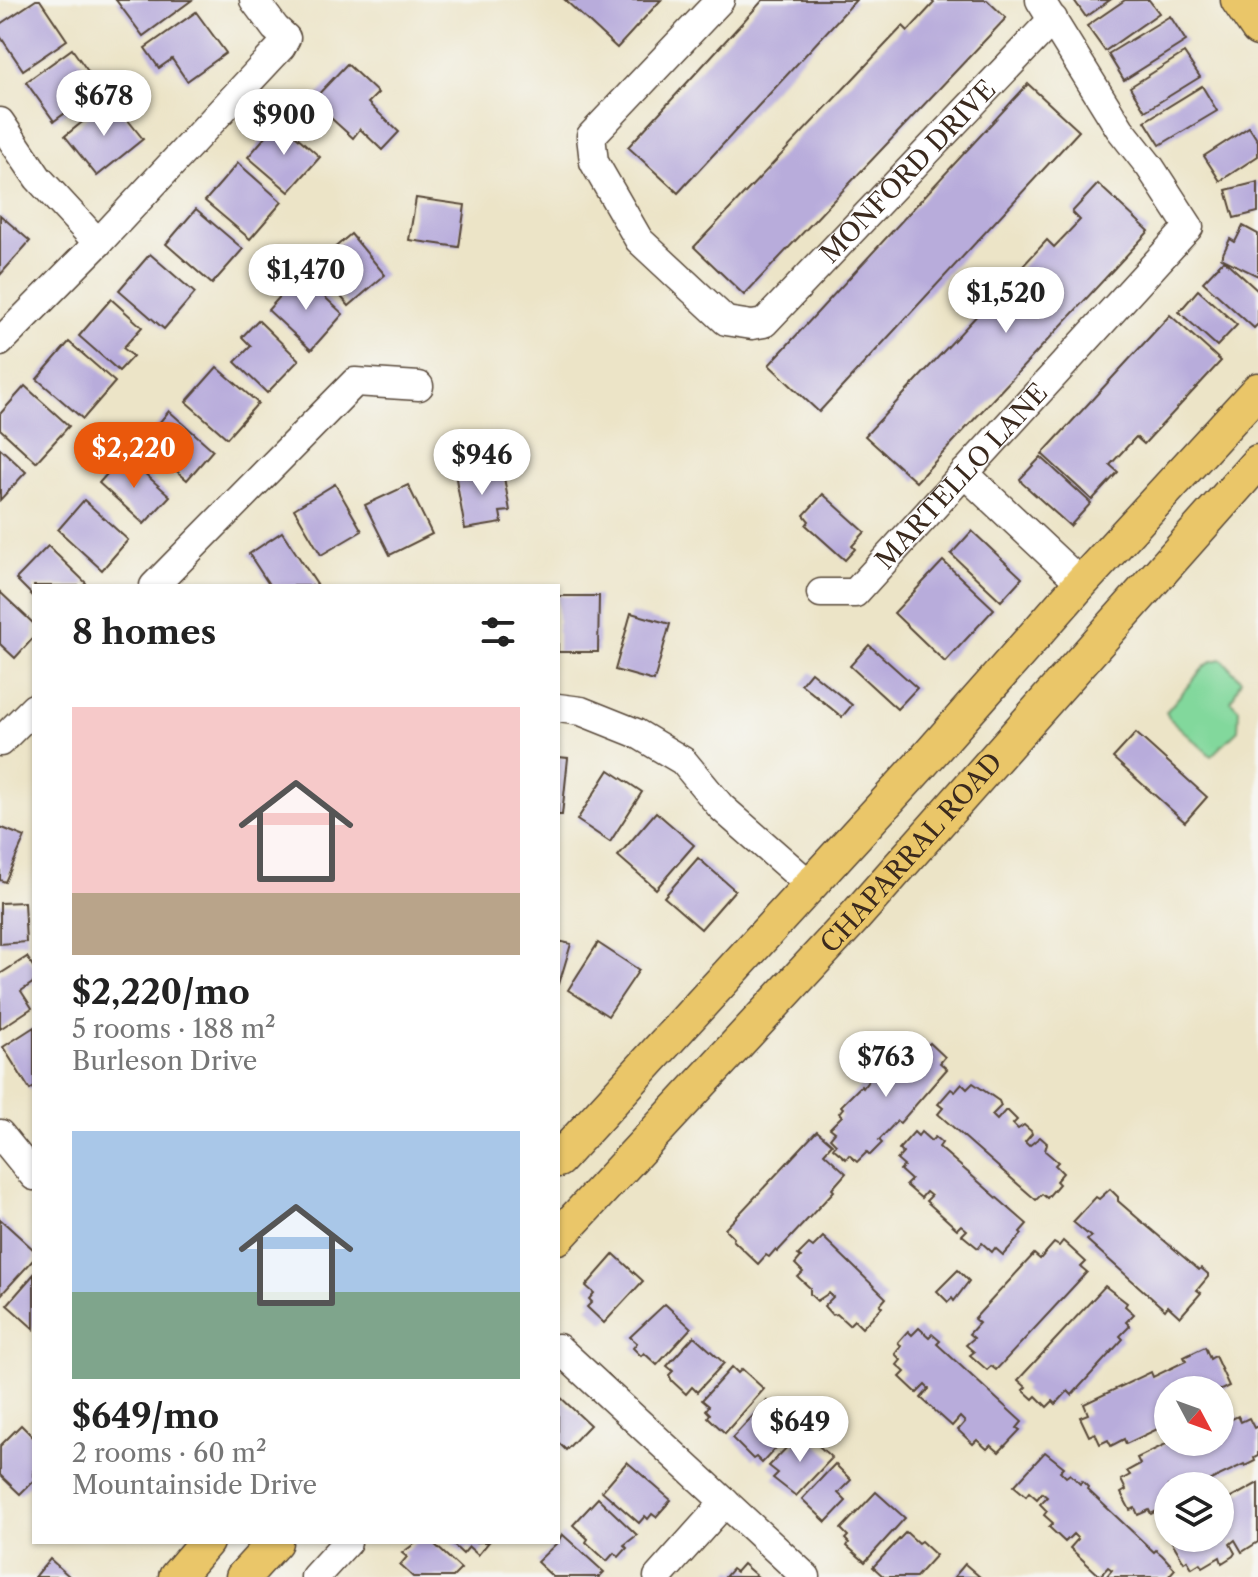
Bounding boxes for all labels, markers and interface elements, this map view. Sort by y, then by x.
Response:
pin: $678 [57,70,151,138]
street label: MONFORD DRIVE [814,73,1002,270]
text: $678 [74,80,134,112]
pin: $900 [237,89,331,157]
text: $900 [252,99,316,131]
pin: $1,470 [241,244,371,312]
text: $1,470 [267,254,345,286]
pin: $1,520 [941,267,1071,335]
text: $1,520 [966,277,1046,309]
street label: MARTELLO LANE [869,377,1054,576]
pin: $2,220 [69,422,199,490]
pin: $946 [435,429,529,497]
text: $2,220 [92,432,176,464]
text: $946 [452,439,512,471]
icon: filters [476,610,520,654]
text: 8 homes [72,611,216,653]
street label: CHAPARRAL ROAD [814,746,1009,959]
icon: home [224,759,368,903]
text: $2,220/mo [72,971,250,1013]
text: 5 rooms · 188 m² [72,1013,276,1045]
pin: $763 [839,1031,933,1099]
text: $763 [857,1041,915,1073]
text: Burleson Drive [72,1045,257,1077]
icon: home [224,1183,368,1327]
north arrow [1154,1376,1234,1456]
map controls [1154,1376,1234,1552]
text: $649/mo [72,1395,219,1437]
pin: $649 [753,1396,847,1464]
text: $649 [770,1406,830,1438]
text: 2 rooms · 60 m² [72,1437,267,1469]
text: Mountainside Drive [72,1469,317,1501]
button: layers [1154,1472,1234,1552]

